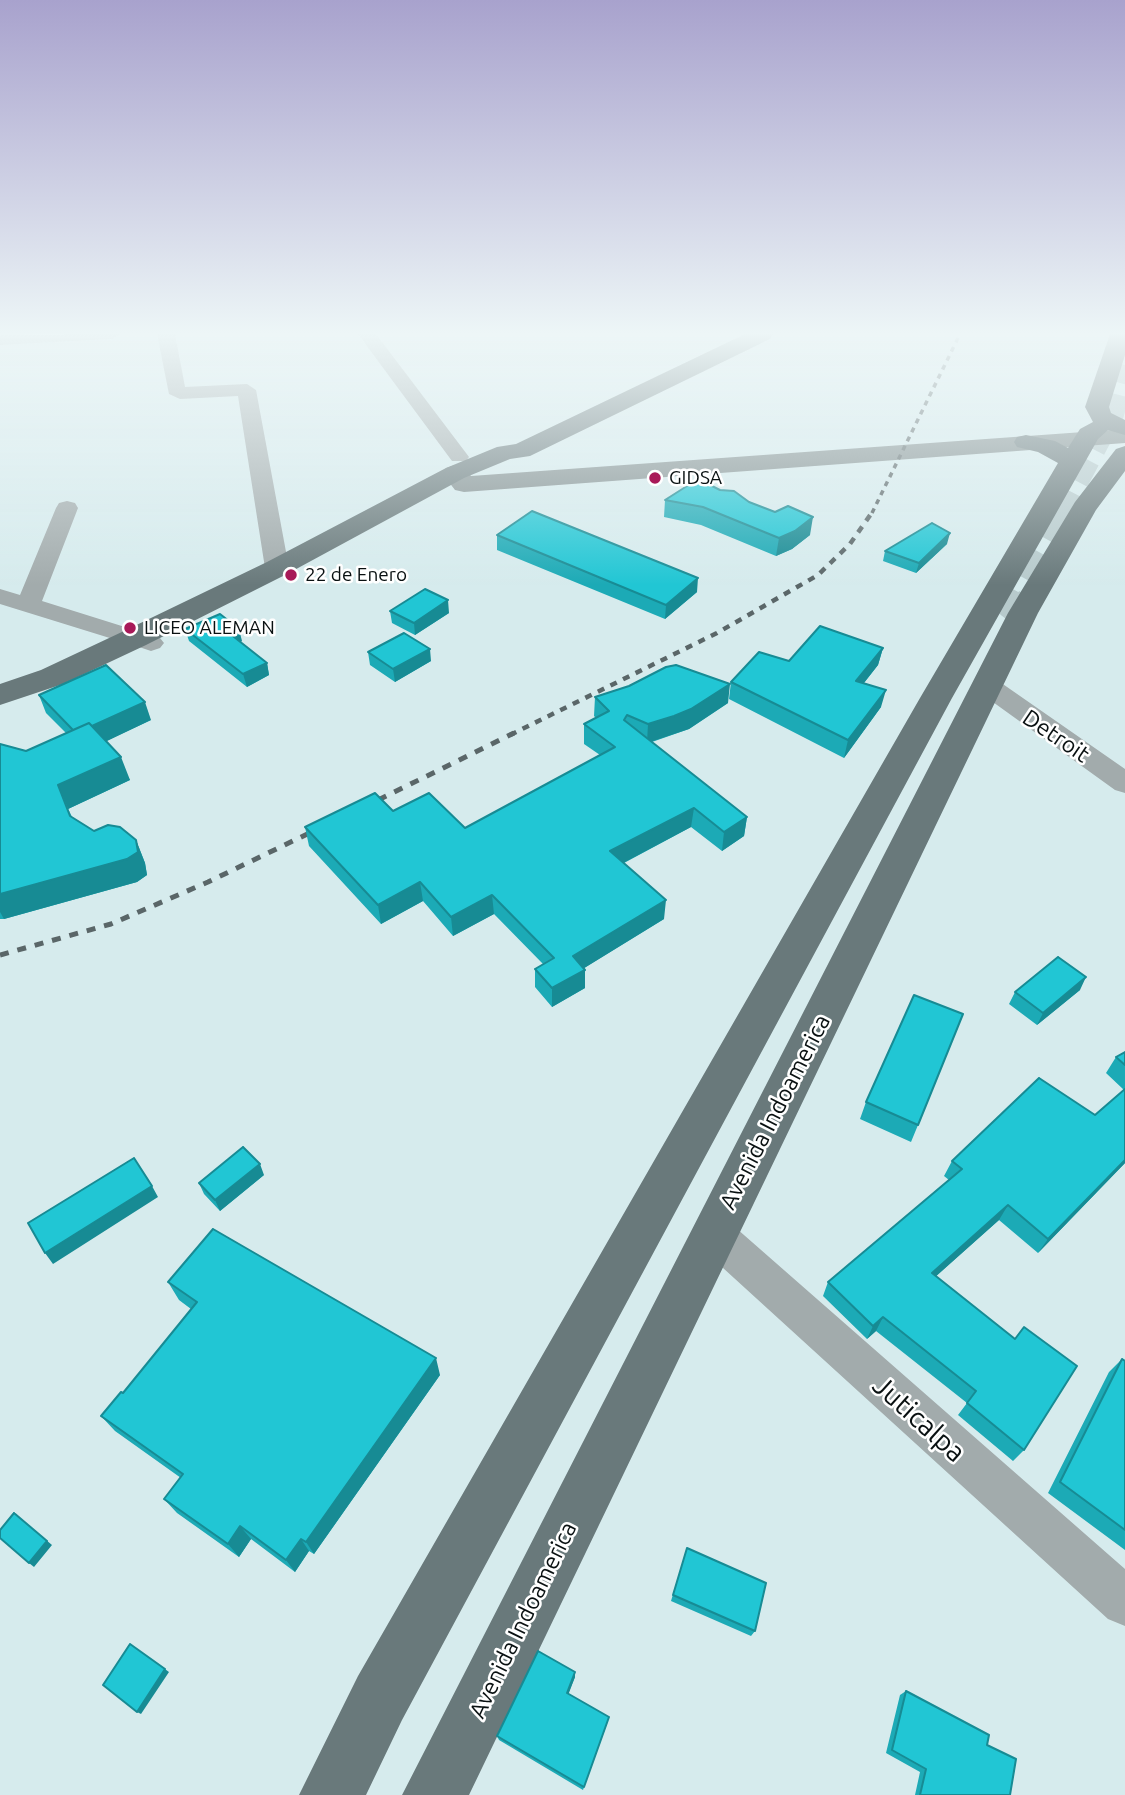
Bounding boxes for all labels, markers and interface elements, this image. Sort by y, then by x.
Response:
place label: GIDSA [669,467,722,489]
marker: GIDSA [647,470,663,486]
place label: 22 de Enero [305,564,407,586]
marker: 22 de Enero [283,567,299,583]
place label: LICEO ALEMAN [144,617,275,639]
marker: LICEO ALEMAN [122,620,138,636]
street label: Detroit [1017,704,1095,768]
street label: Avenida Indoamerica [714,1010,836,1214]
street label: Juticalpa [866,1369,972,1469]
street label: Avenida Indoamerica [464,1517,582,1723]

